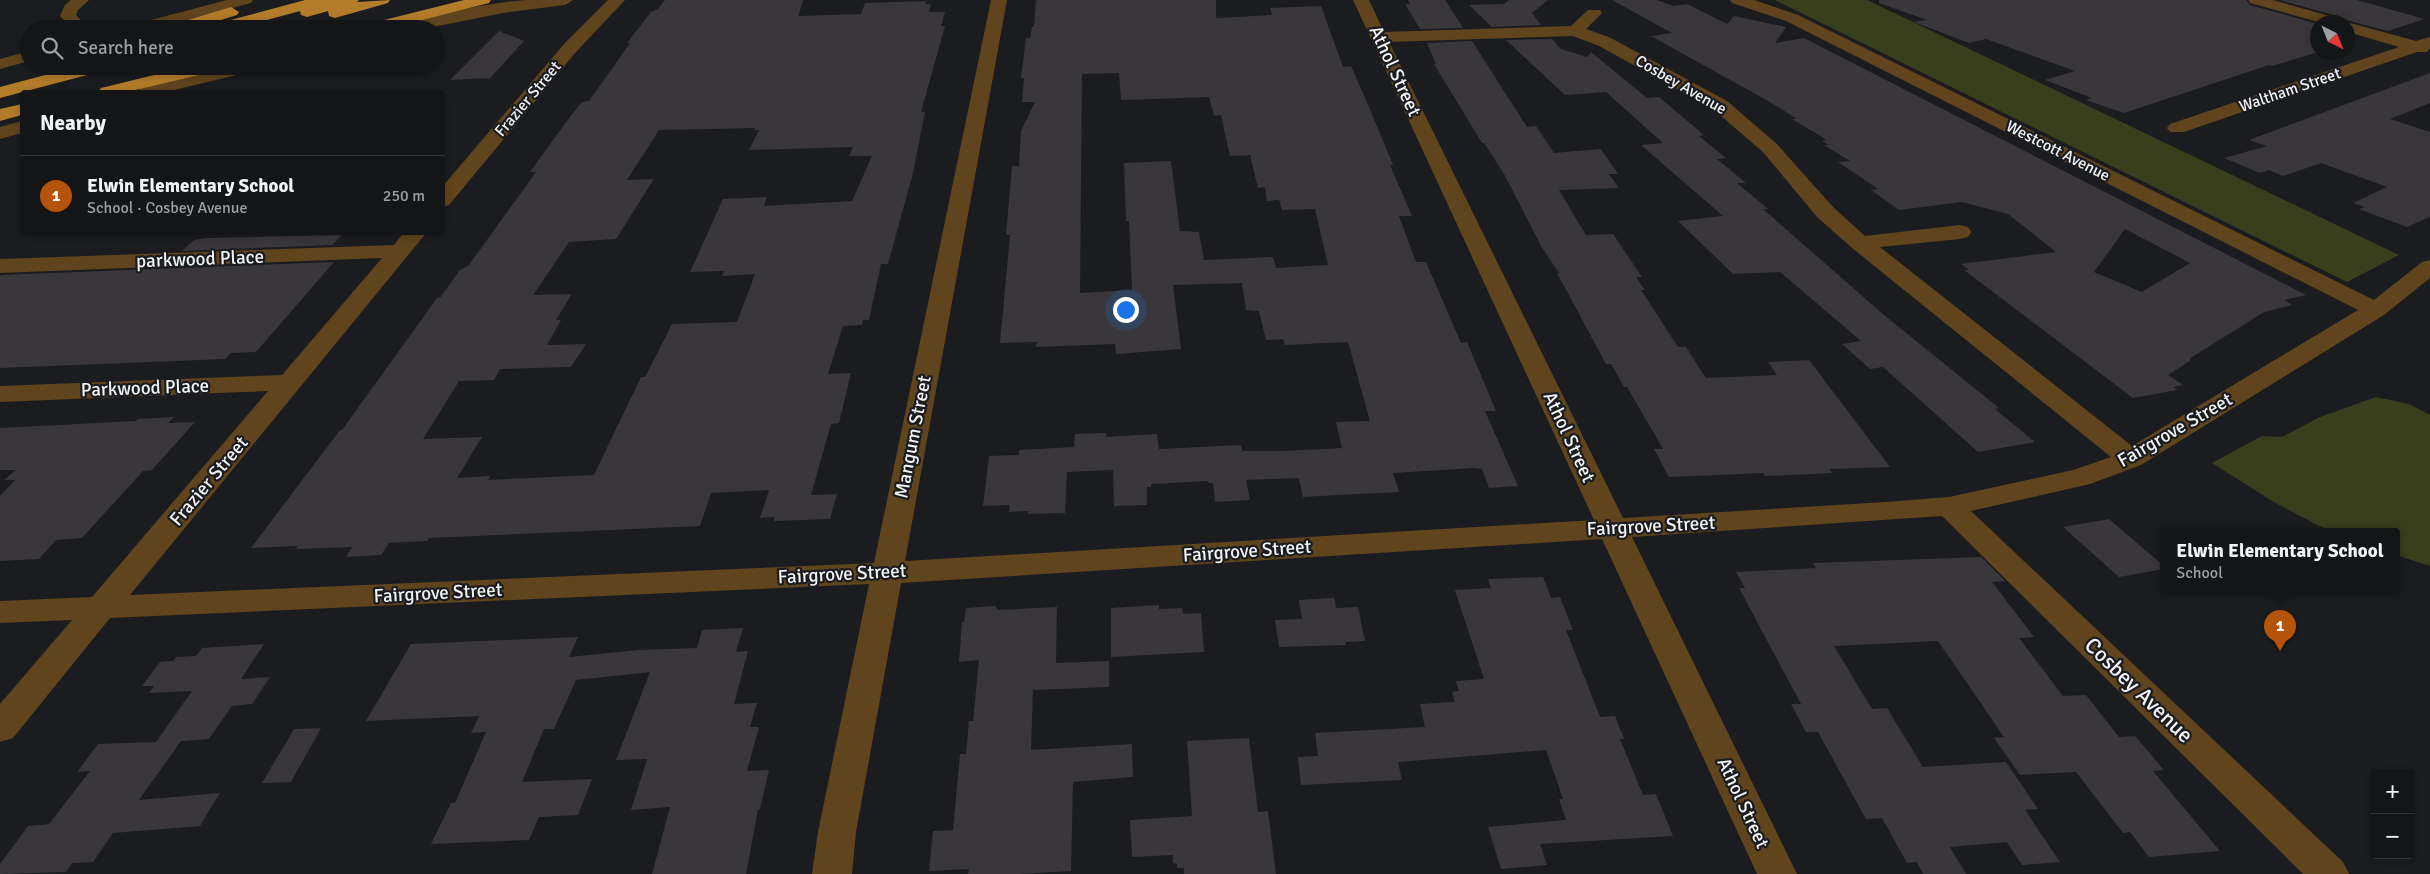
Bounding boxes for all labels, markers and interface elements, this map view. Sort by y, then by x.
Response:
north arrow [2310,15,2355,60]
search box [20,20,445,75]
street label: Athol Street [1364,22,1427,121]
icon: search [38,34,66,62]
text: Search here [78,36,174,60]
street label: Cosbey Avenue [1632,51,1730,119]
street label: Frazier Street [491,57,566,141]
street label: Waltham Street [2237,63,2344,117]
text: Nearby [40,110,106,136]
street label: Westcott Avenue [2003,116,2113,186]
text: Elwin Elementary School [87,174,294,198]
text: 1 [52,186,60,206]
text: 250 m [383,186,425,206]
text: School · Cosbey Avenue [87,198,248,218]
street label: parkwood Place [136,245,264,273]
your location [1113,297,1139,323]
street label: Mangum Street [889,373,937,500]
street label: Parkwood Place [80,374,210,402]
street label: Fairgrove Street [2113,387,2237,473]
street label: Athol Street [1538,388,1601,487]
street label: Frazier Street [165,431,254,531]
street label: Fairgrove Street [1586,511,1716,541]
popup [2160,528,2400,593]
street label: Fairgrove Street [1182,535,1312,567]
text: Elwin Elementary School [2176,539,2384,563]
street label: Fairgrove Street [777,559,907,589]
text: School [2176,563,2223,583]
street label: Fairgrove Street [373,578,503,608]
pin: 1 [2264,610,2296,651]
street label: Cosbey Avenue [2079,632,2199,748]
street label: Athol Street [1712,754,1775,853]
map controls [2370,769,2415,859]
button: + [2370,769,2415,814]
button: − [2370,814,2415,859]

